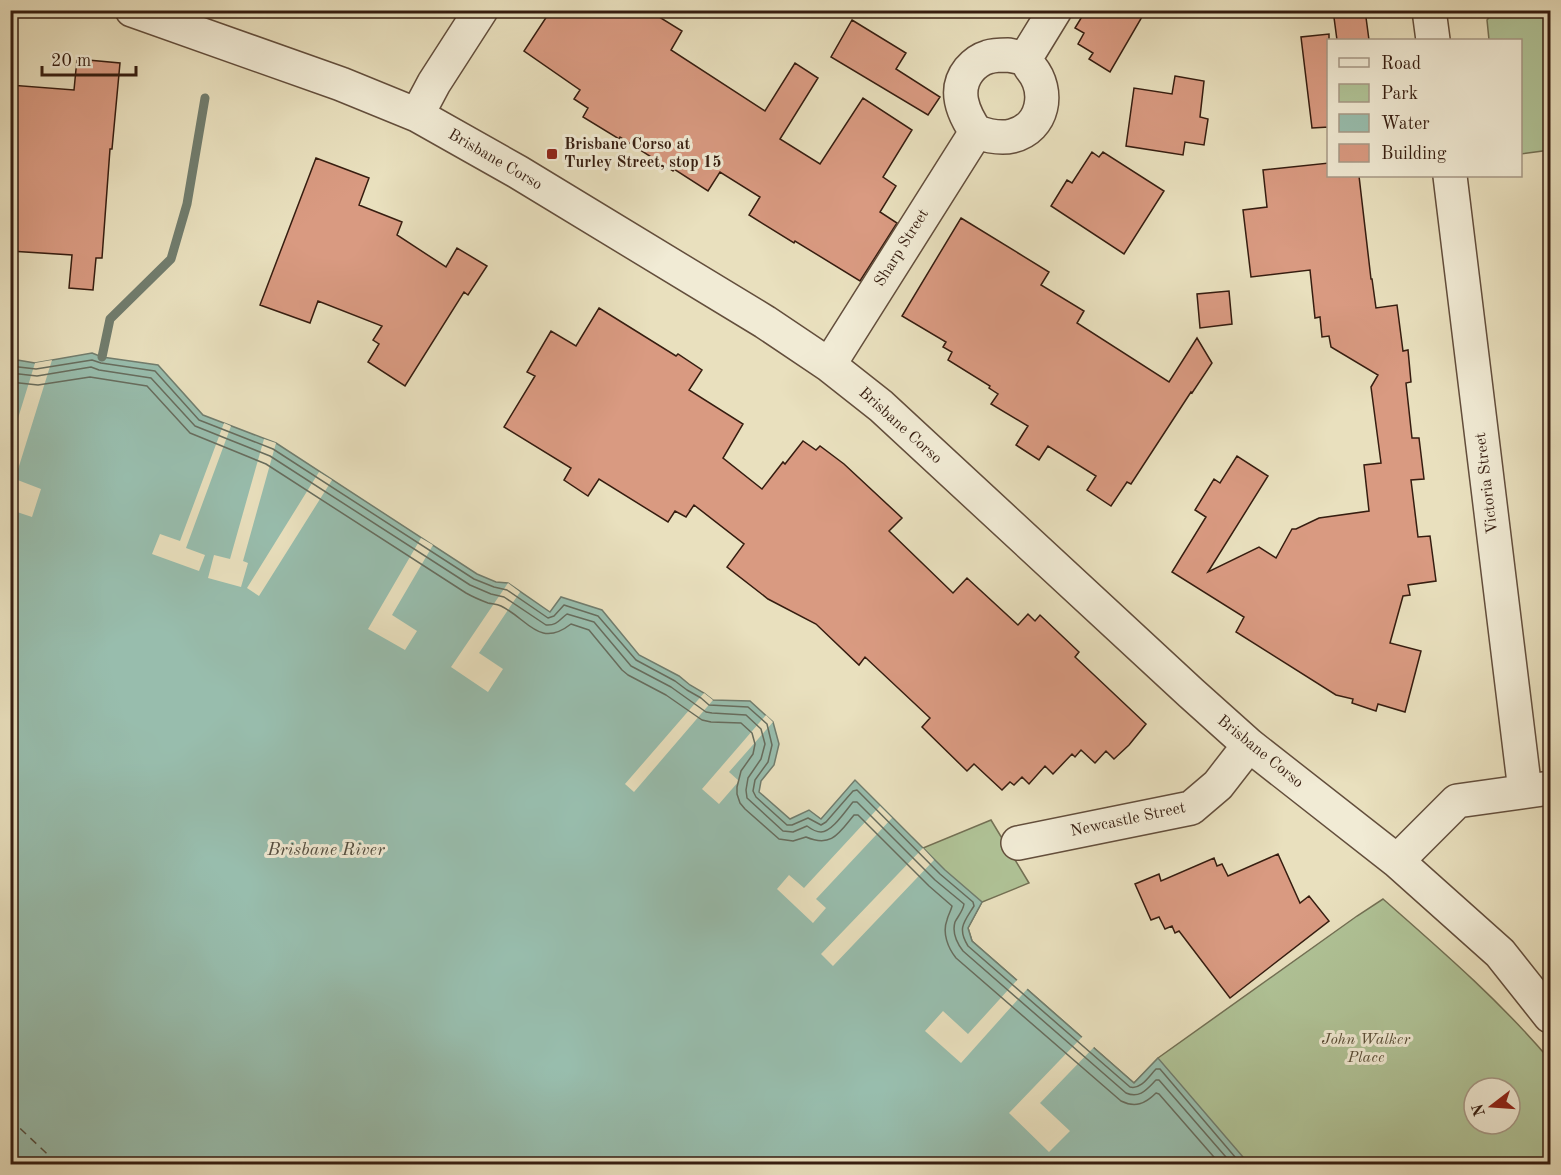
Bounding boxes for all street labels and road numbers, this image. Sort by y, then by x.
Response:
street label: Brisbane Corso [445,127,545,193]
street label: Sharp Street [872,206,932,290]
street label: Brisbane Corso [855,385,945,467]
street label: Victoria Street [1473,431,1501,535]
street label: Brisbane Corso [1214,713,1306,791]
street label: Newcastle Street [1069,800,1187,840]

